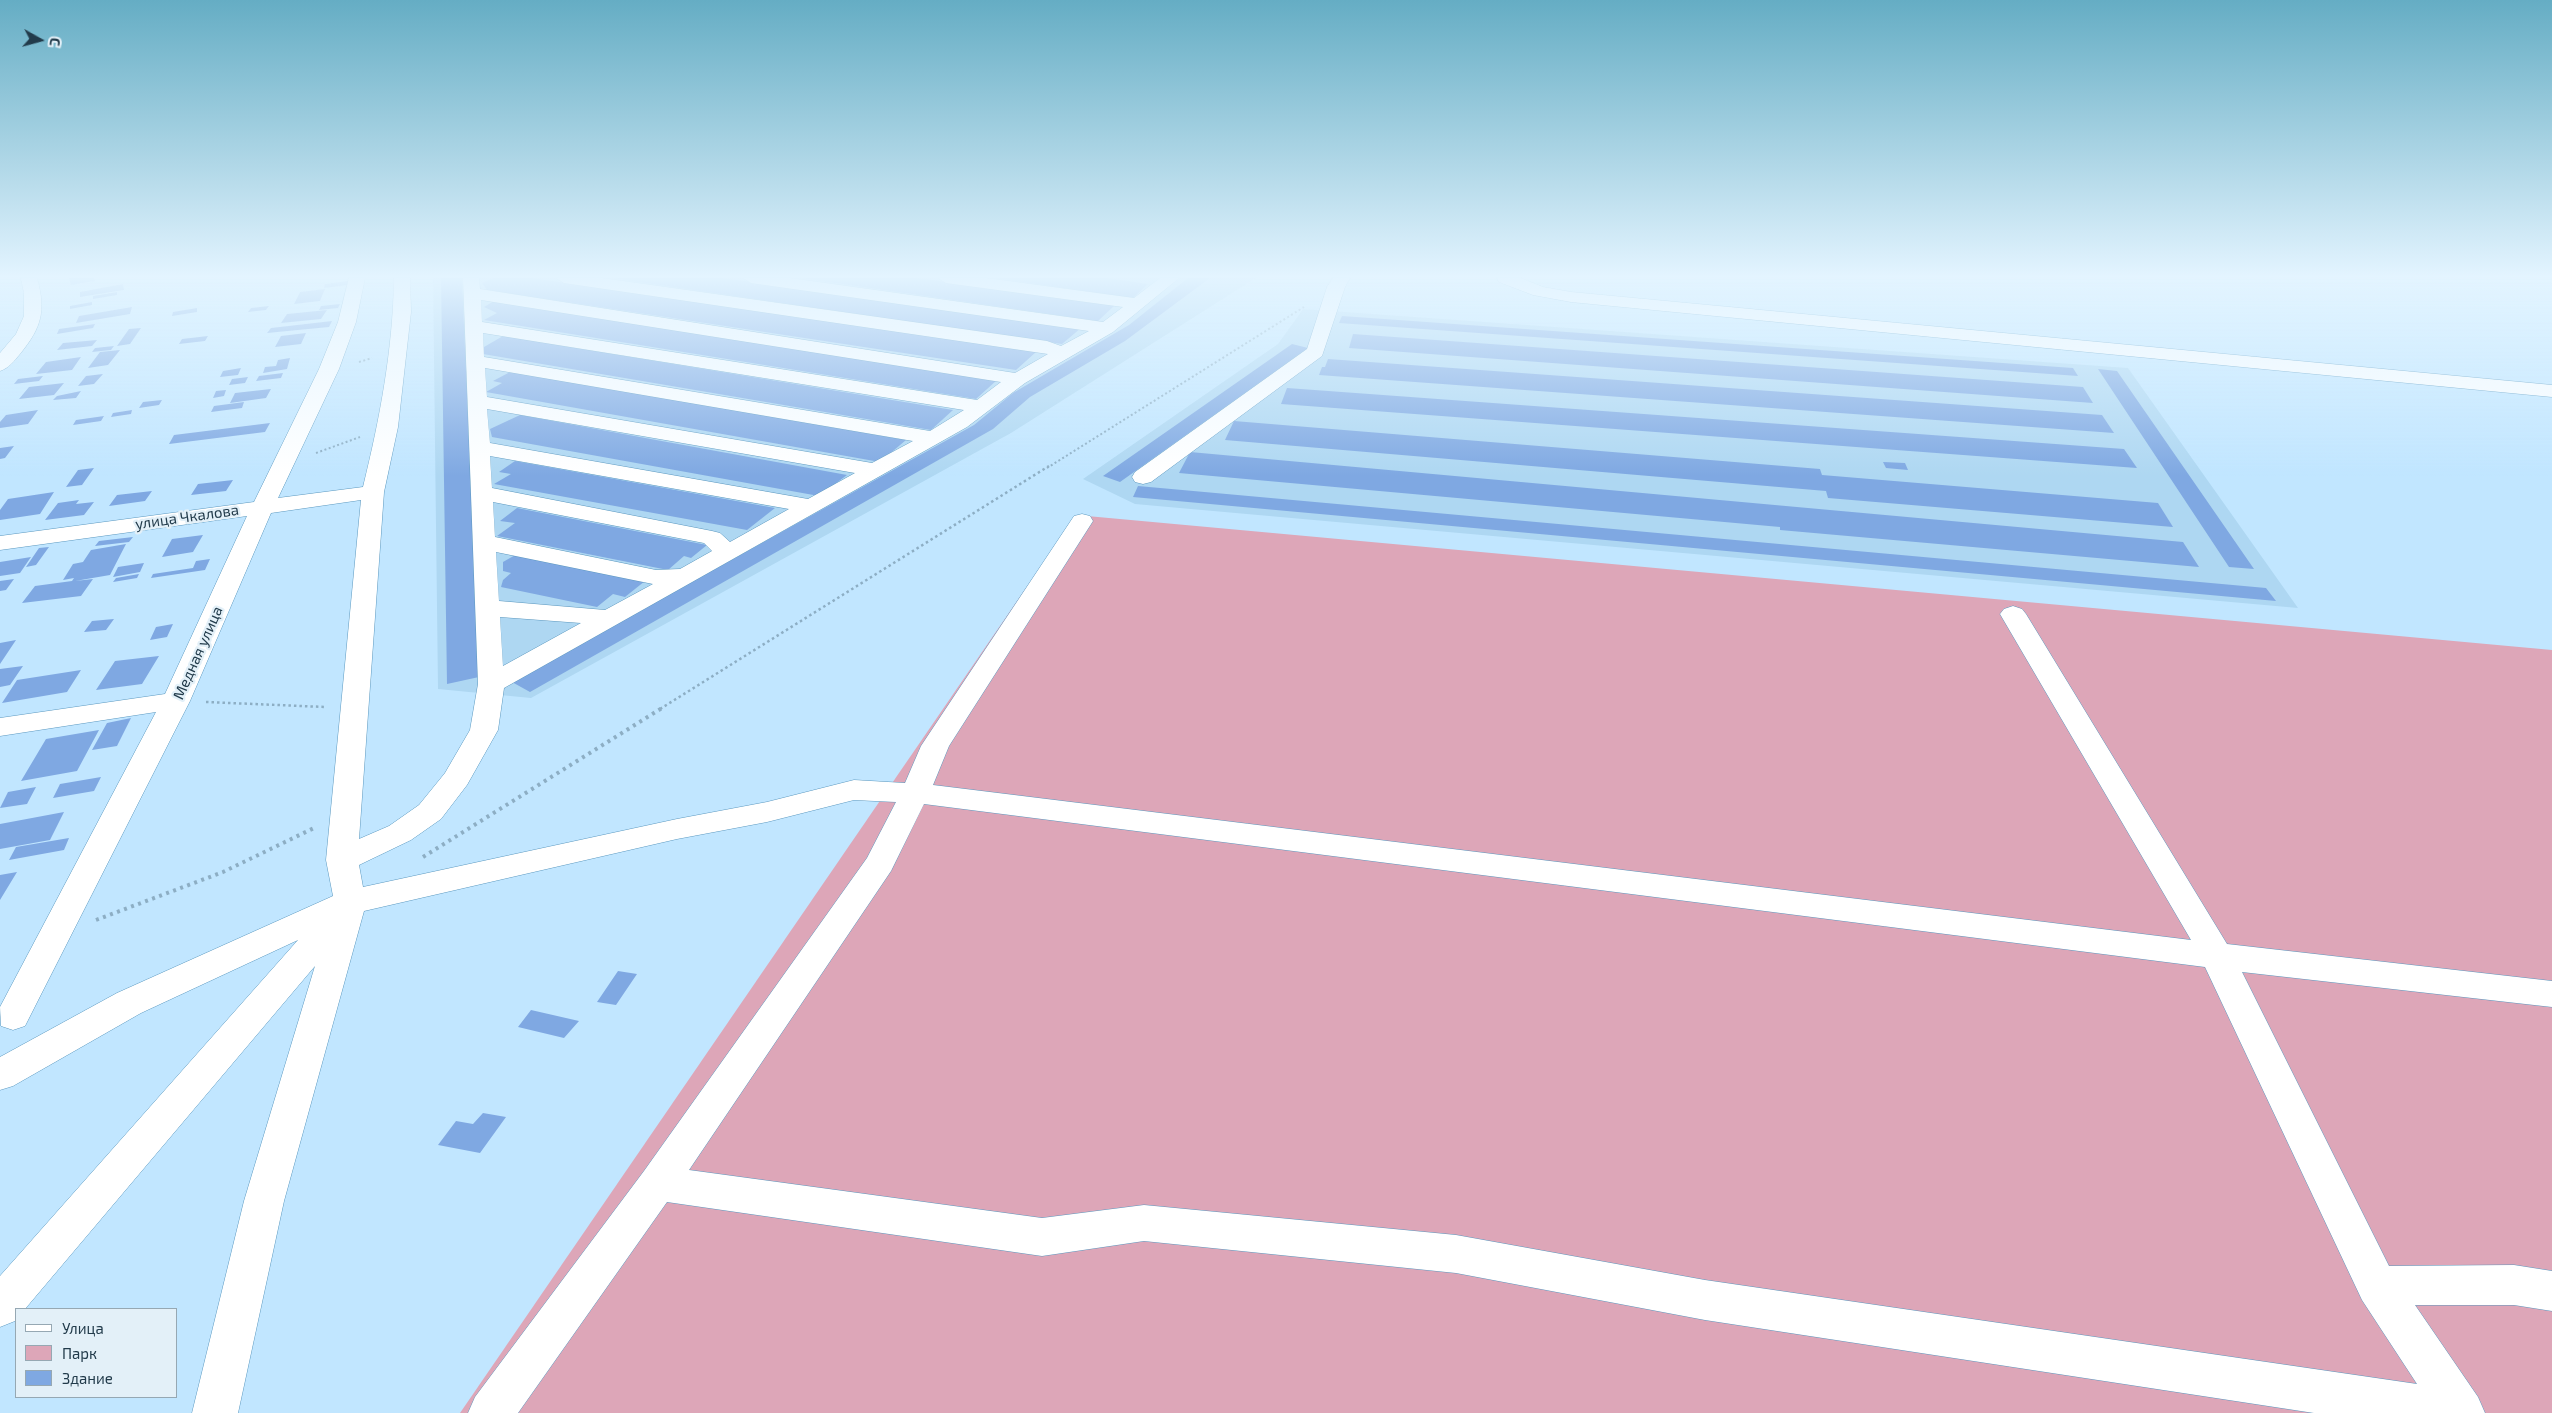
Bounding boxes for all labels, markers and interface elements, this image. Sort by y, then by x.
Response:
north arrow [15,15,65,65]
text: С [46,37,64,47]
street label: улица Чкалова [134,501,240,533]
street label: Медная улица [169,604,227,702]
legend [15,1308,178,1398]
text: Улица [62,1319,104,1337]
text: Парк [62,1344,97,1362]
text: Здание [62,1369,113,1387]

